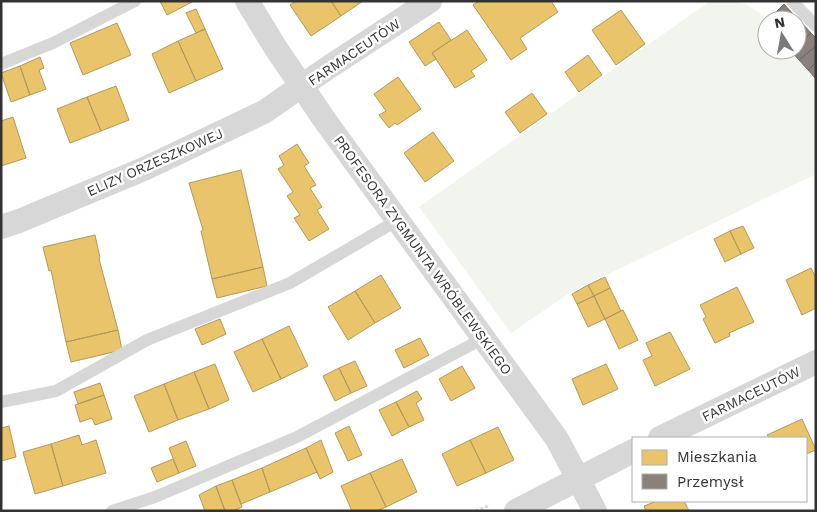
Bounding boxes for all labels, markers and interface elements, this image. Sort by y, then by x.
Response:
north arrow [757,10,807,60]
text: N [773,13,786,31]
street label: FARMACEUTÓW [305,15,403,89]
street label: ELIZY ORZESZKOWEJ [85,125,225,199]
street label: PROFESORA ZYGMUNTA WRÓBLEWSKIEGO [331,132,515,378]
street label: FARMACEUTÓW [699,363,803,425]
legend [632,437,807,502]
text: Mieszkania [677,448,757,466]
text: Przemysł [677,473,744,491]

